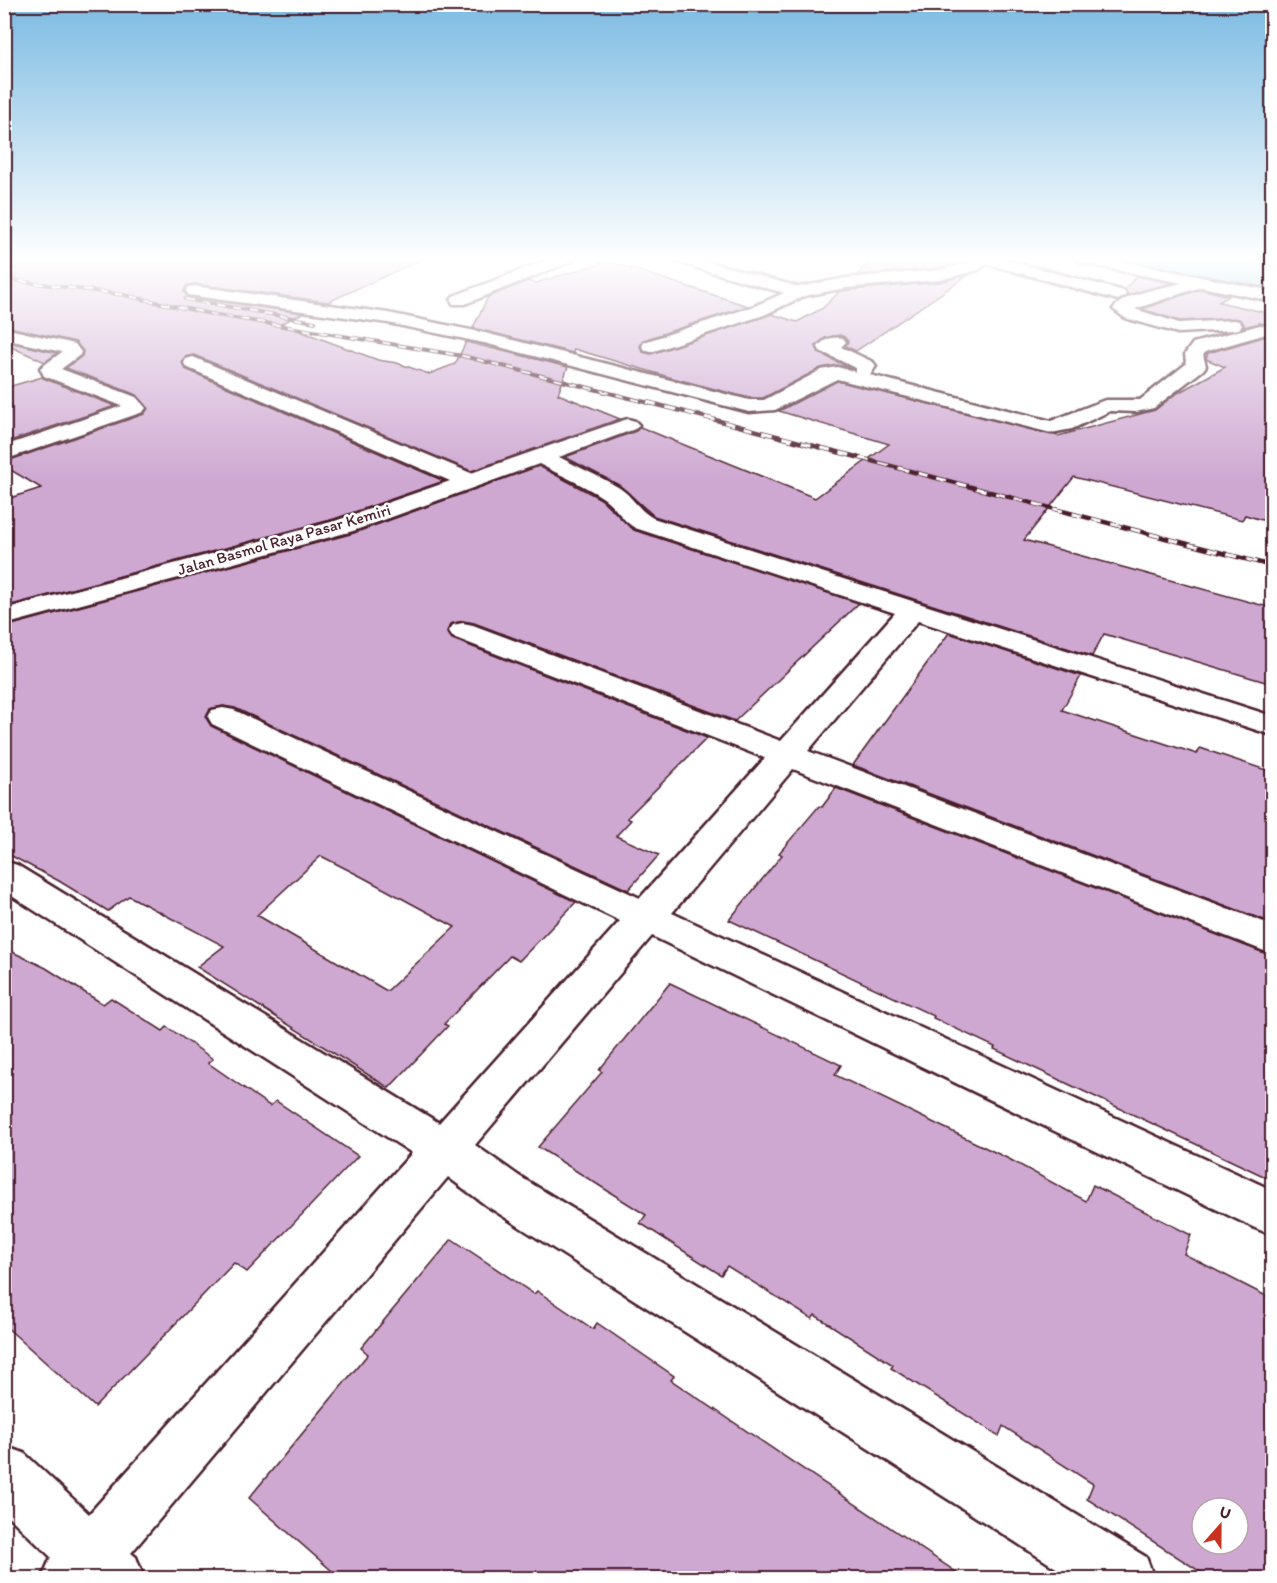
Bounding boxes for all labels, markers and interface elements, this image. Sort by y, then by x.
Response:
street label: Jalan Basmol Raya Pasar Kemiri [175,500,393,579]
north arrow [1190,1496,1250,1556]
text: U [1217,1502,1234,1523]

